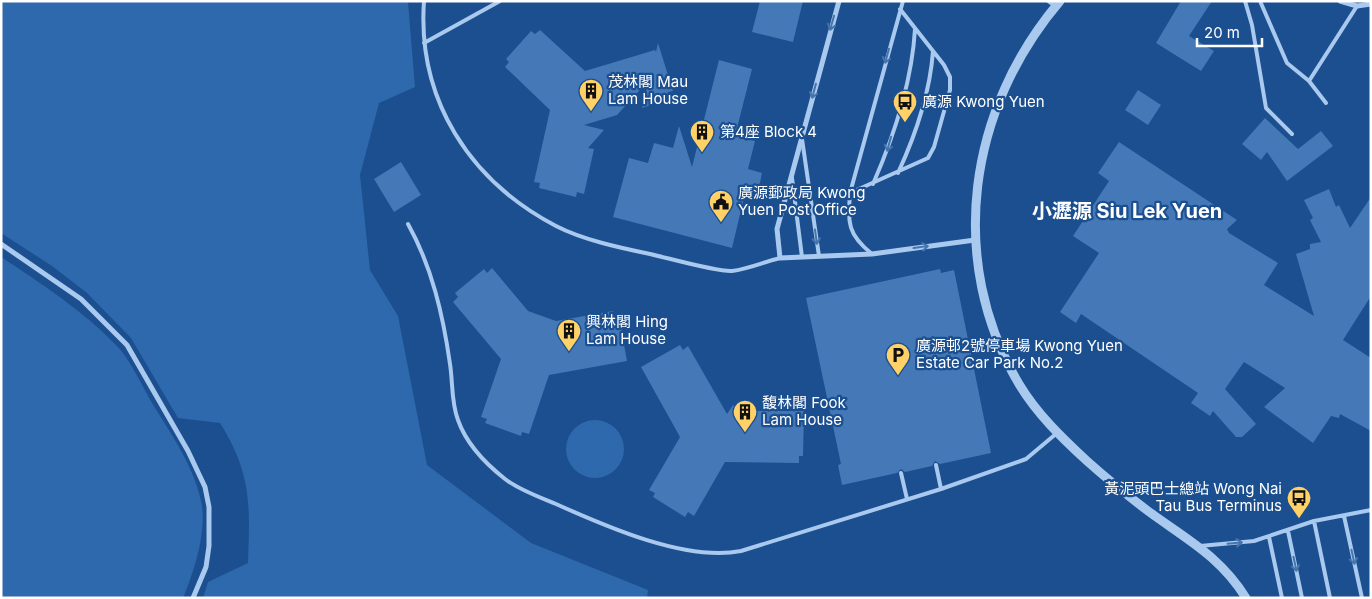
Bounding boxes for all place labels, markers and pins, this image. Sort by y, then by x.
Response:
place label: 茂林閣 Mau Lam House [608,72,688,108]
building icon: 茂林閣 Mau Lam House [578,78,604,112]
bus stop icon: 廣源 Kwong Yuen [892,89,918,123]
place label: 廣源 Kwong Yuen [922,92,1045,111]
building icon: 第4座 Block 4 [689,119,715,153]
place label: 第4座 Block 4 [720,122,817,141]
place label: 廣源郵政局 Kwong Yuen Post Office [738,183,865,219]
public building icon: 廣源郵政局 Kwong Yuen Post Office [708,189,734,223]
place label: 興林閣 Hing Lam House [586,312,668,348]
building icon: 興林閣 Hing Lam House [556,318,582,352]
place label: 廣源邨2號停車場 Kwong Yuen Estate Car Park No.2 [916,336,1123,372]
parking icon: 廣源邨2號停車場 Kwong Yuen Estate Car Park No.2 [885,342,911,376]
place label: 馥林閣 Fook Lam House [762,393,846,429]
building icon: 馥林閣 Fook Lam House [732,399,758,433]
place label: 黃泥頭巴士總站 Wong Nai Tau Bus Terminus [1104,479,1282,515]
bus stop icon: 黃泥頭巴士總站 Wong Nai Tau Bus Terminus [1286,485,1312,519]

